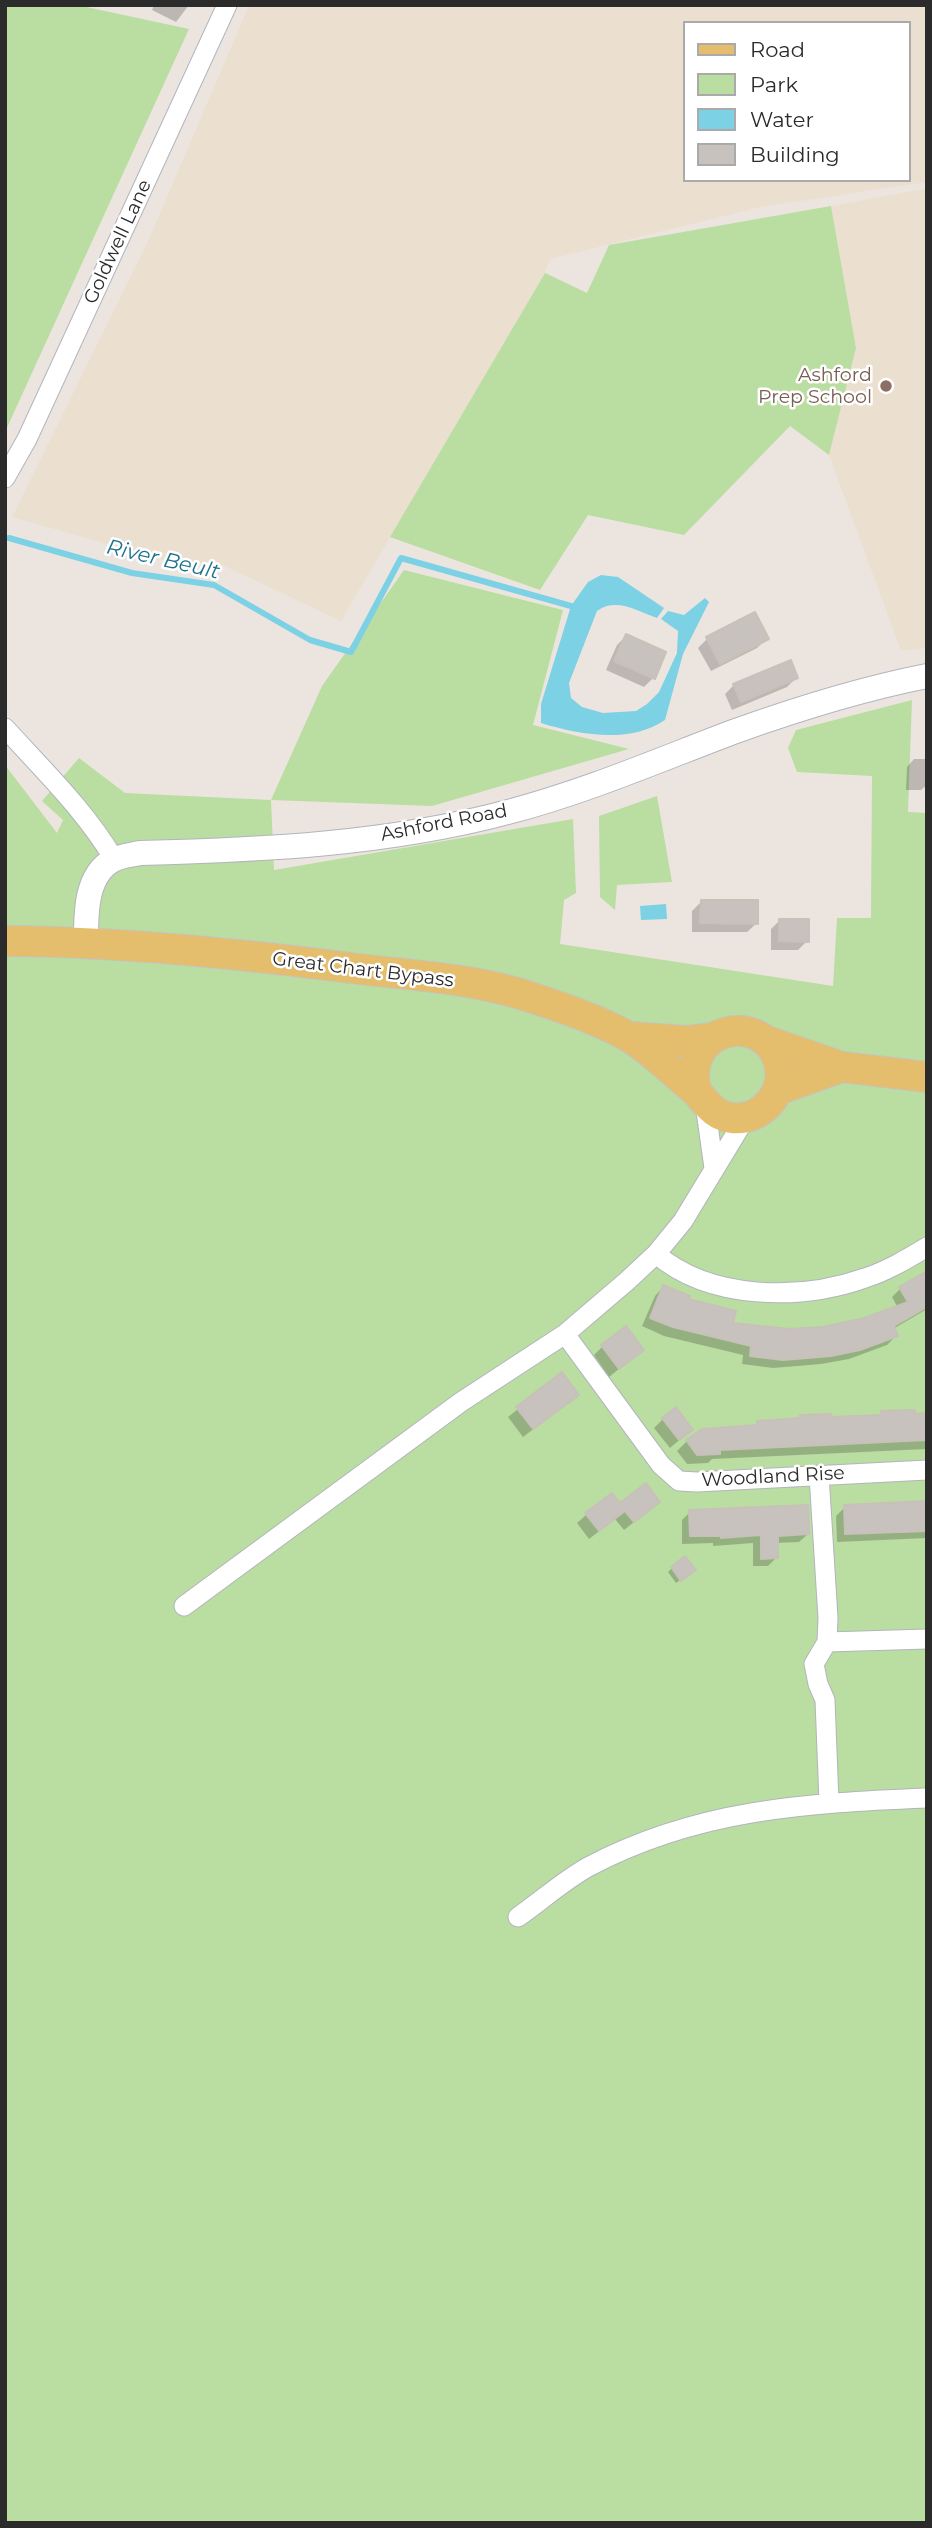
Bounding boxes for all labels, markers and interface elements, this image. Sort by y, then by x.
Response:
legend [684,21,911,182]
text: Road [750,37,805,62]
text: Park [750,72,798,97]
text: Water [750,107,814,132]
text: Building [750,142,840,167]
street label: Goldwell Lane [79,176,157,308]
place label: Ashford Prep School [758,364,872,408]
marker: Ashford Prep School [878,378,894,394]
water label: River Beult [104,535,222,585]
street label: Ashford Road [379,800,509,846]
street label: Great Chart Bypass [271,948,455,992]
street label: Woodland Rise [701,1462,845,1492]

